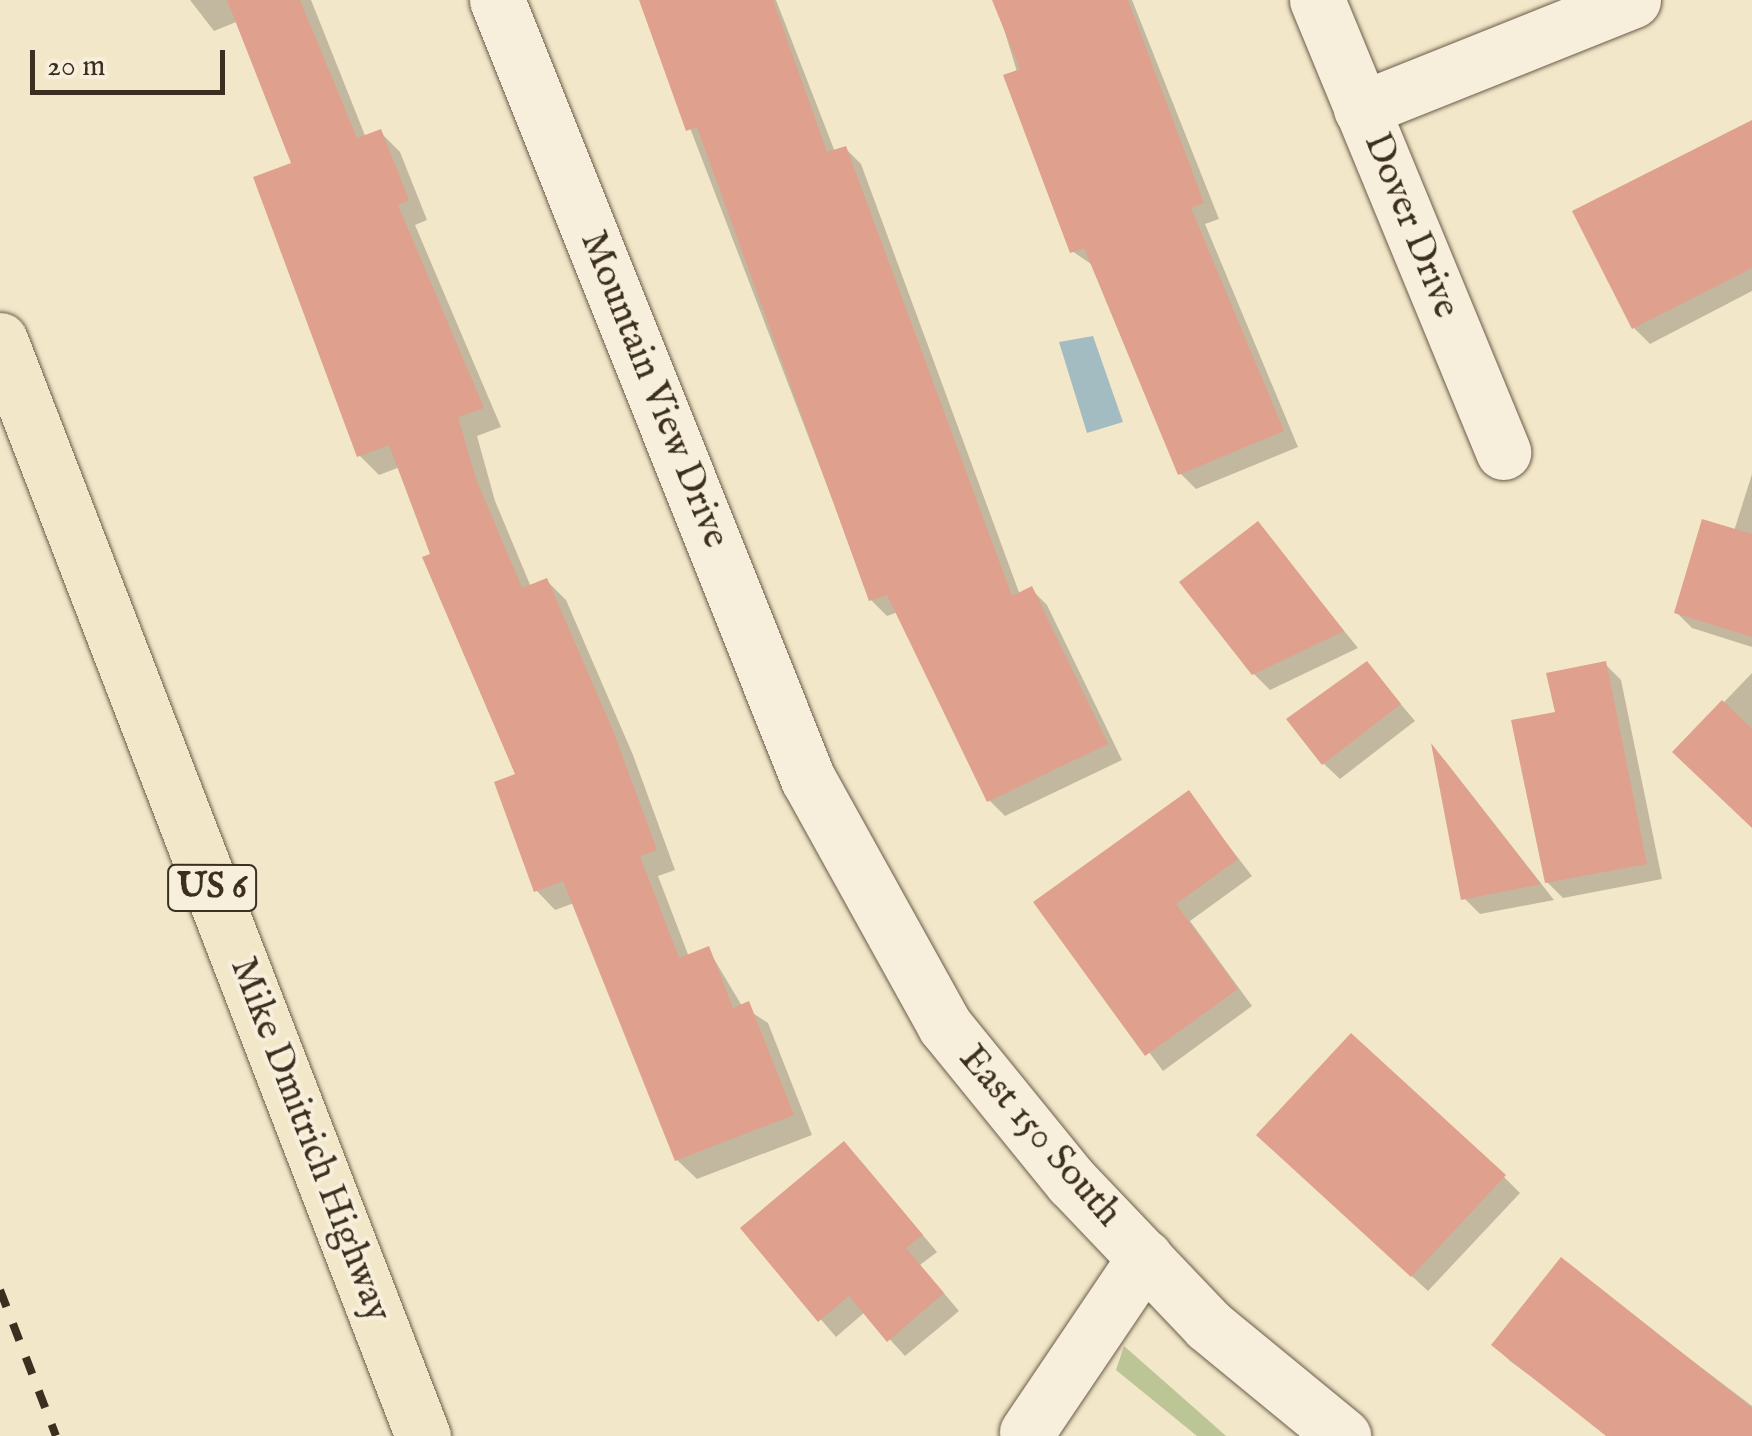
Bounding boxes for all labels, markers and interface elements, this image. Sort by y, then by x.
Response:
scale bar [35,30,230,92]
text: 20 m [47,48,106,86]
street label: Dover Drive [1352,127,1468,325]
street label: Mountain View Drive [569,225,737,555]
road number: US 6 [167,858,257,918]
street label: Mike Dmitrich Highway [219,952,399,1328]
street label: East 150 South [948,1037,1130,1237]

